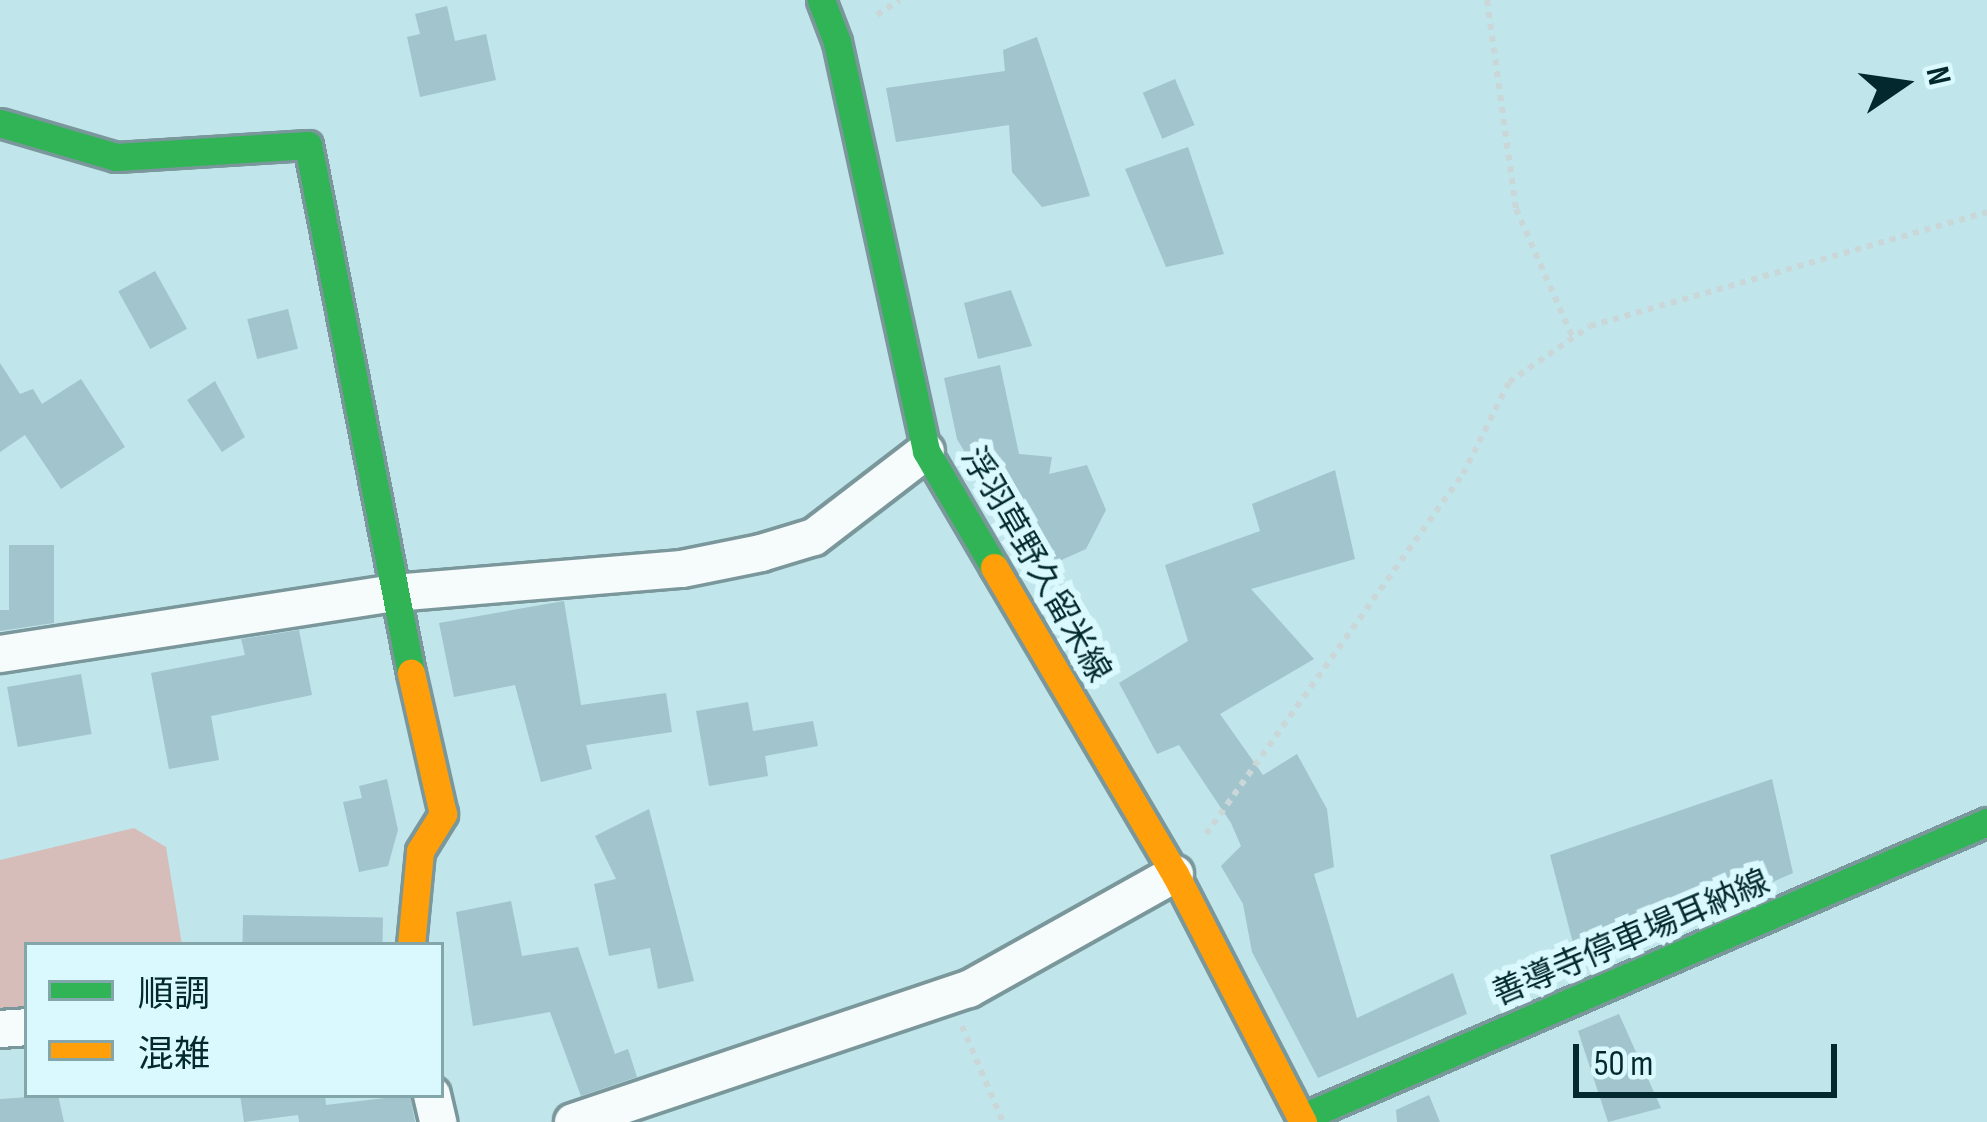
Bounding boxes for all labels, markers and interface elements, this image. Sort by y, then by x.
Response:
north arrow [1843,24,1963,144]
text: N [1917,63,1960,89]
street label: 浮羽草野久留米線 [952,441,1118,689]
street label: 善導寺停車場耳納線 [1487,863,1775,1015]
legend [24,942,444,1098]
text: 順調 [138,974,210,1017]
scale bar [1579,1020,1843,1094]
text: 混雑 [138,1034,210,1077]
text: 50 m [1594,1043,1653,1086]

